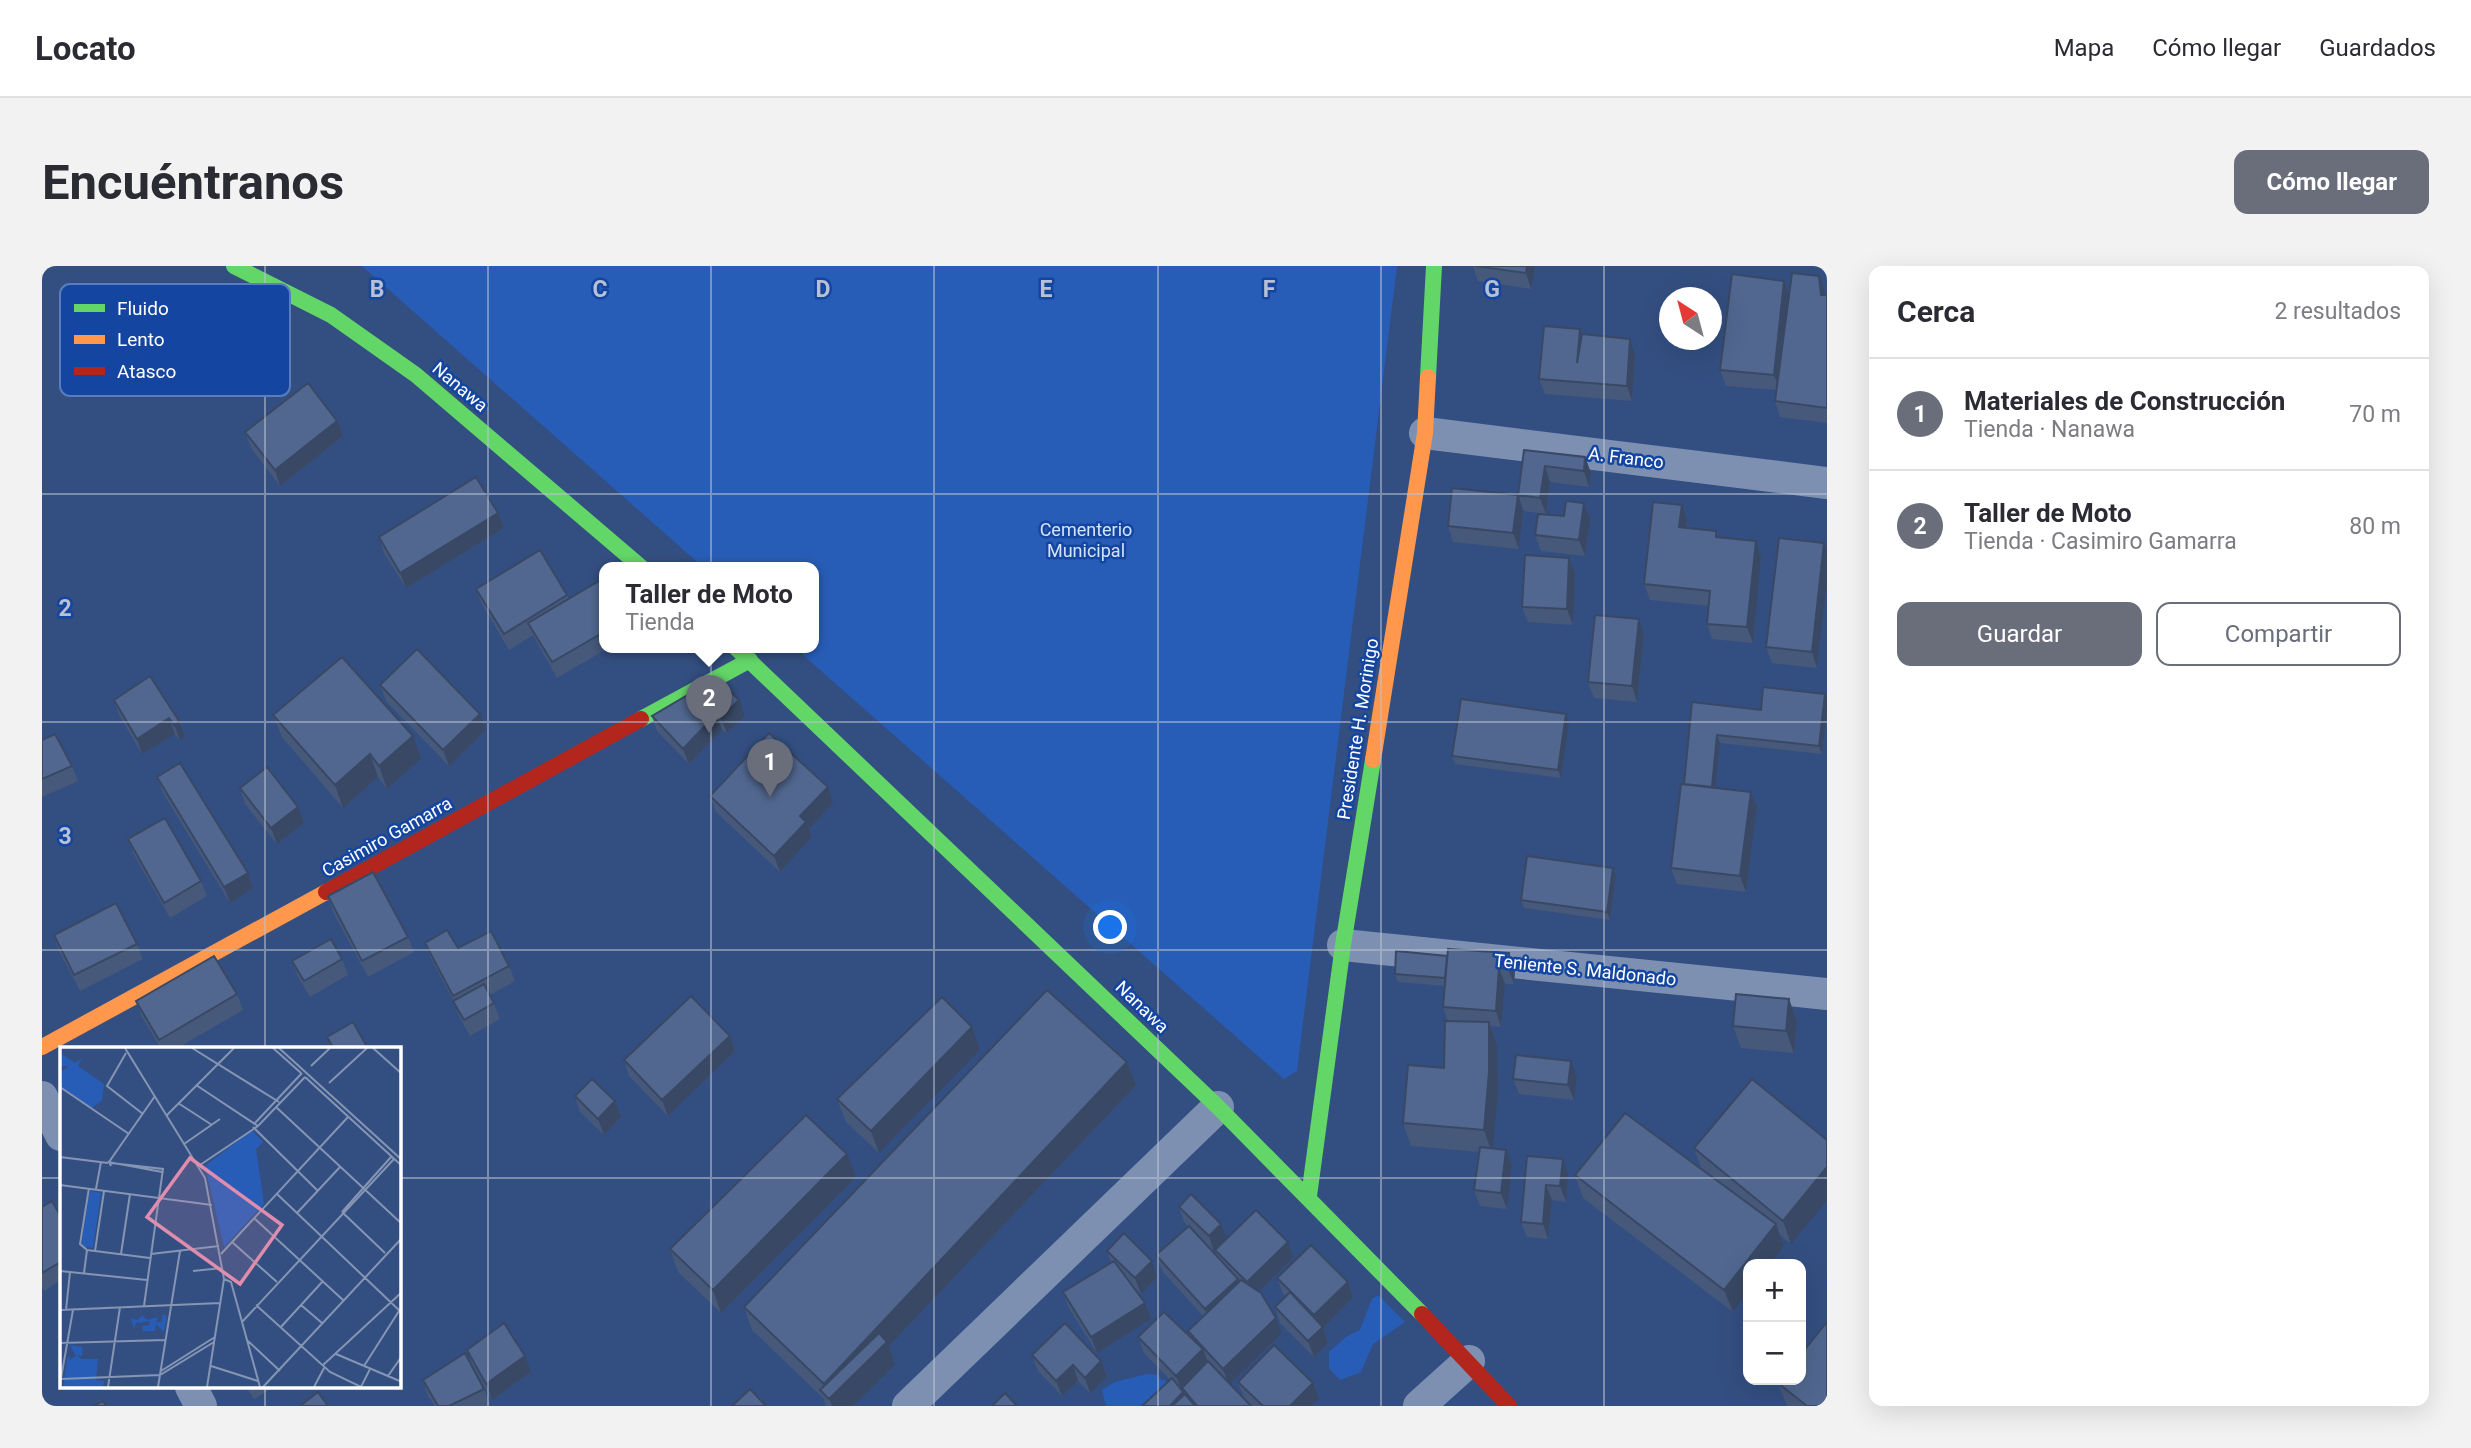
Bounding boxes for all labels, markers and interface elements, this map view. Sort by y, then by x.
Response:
text: Locato [35,29,136,68]
text: Mapa [2054,34,2114,62]
text: Cómo llegar [2152,34,2281,62]
text: Guardados [2319,34,2436,62]
button: Cómo llegar [2234,150,2429,214]
text: Encuéntranos [42,154,344,211]
text: B [370,276,384,303]
text: C [592,276,608,303]
text: D [816,276,830,303]
text: E [1040,276,1053,303]
text: F [1263,276,1276,303]
text: G [1484,276,1500,303]
legend [60,284,290,396]
north arrow [1659,287,1722,350]
text: Cerca [1897,294,1975,329]
text: Fluido [117,297,169,320]
text: 2 resultados [2274,298,2401,325]
text: Lento [117,328,165,351]
street label: Nanawa [428,357,492,416]
text: Atasco [117,360,176,383]
text: Materiales de Construcción [1964,386,2285,416]
text: 1 [1913,401,1927,428]
text: 70 m [2349,401,2401,428]
text: Tienda · Nanawa [1964,416,2135,443]
street label: A. Franco [1587,442,1665,473]
text: Taller de Moto [1964,498,2132,528]
text: 2 [1913,513,1927,540]
text: 80 m [2349,513,2401,540]
park label: Cementerio Municipal [1040,519,1132,561]
text: Tienda · Casimiro Gamarra [1964,528,2237,555]
popup [599,562,819,653]
text: Taller de Moto [625,579,793,609]
text: 2 [58,595,72,622]
button: Guardar [1897,602,2142,666]
button: Compartir [2156,602,2401,666]
text: Tienda [625,609,695,636]
street label: Presidente H. Morinigo [1333,637,1382,821]
pin: 2 [686,675,732,733]
pin: 1 [747,739,793,797]
street label: Casimiro Gamarra [318,792,455,881]
text: 3 [58,823,72,850]
your location [1093,910,1127,944]
street label: Teniente S. Maldonado [1493,949,1677,990]
street label: Nanawa [1111,976,1173,1037]
inset map [60,1047,401,1388]
map controls [1743,1259,1806,1385]
button: + [1743,1259,1806,1322]
button: − [1743,1322,1806,1385]

